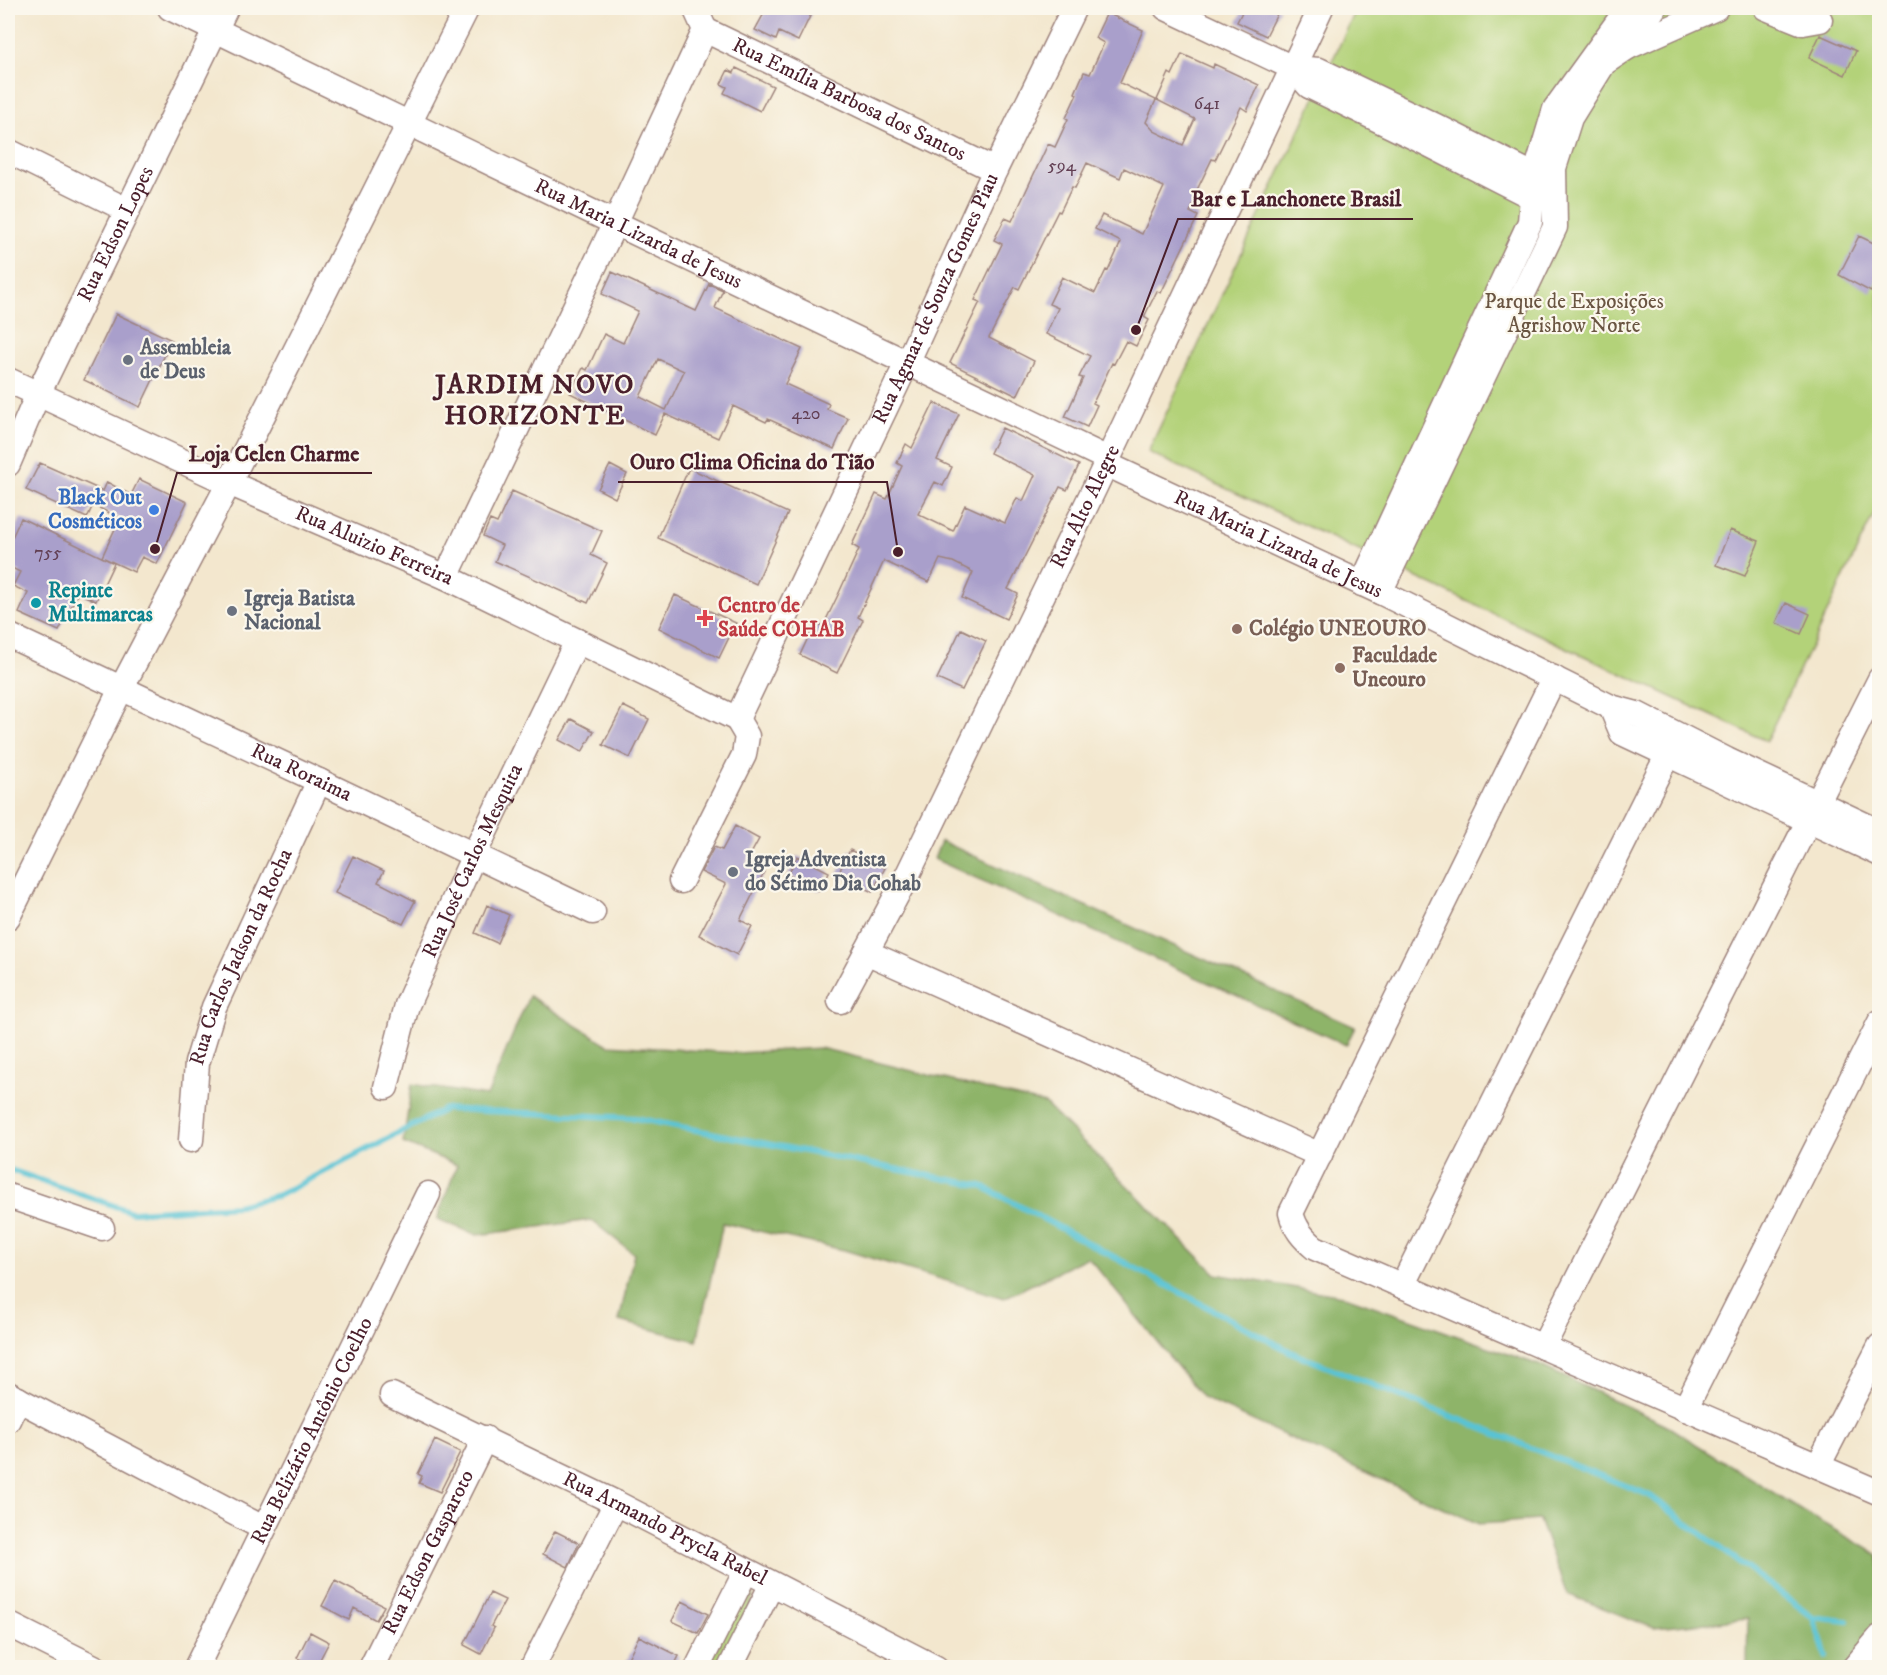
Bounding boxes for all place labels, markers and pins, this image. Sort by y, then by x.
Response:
callout: Bar e Lanchonete Brasil [1178,179,1413,219]
place label: Assembleia de Deus [139,335,232,385]
marker: Assembleia de Deus [121,353,135,367]
callout: Loja Celen Charme [177,433,372,473]
callout: Ouro Clima Oficina do Tião [618,442,887,482]
place label: Black Out Cosméticos [48,485,142,535]
marker: Black Out Cosméticos [147,503,161,517]
place label: Repinte Multimarcas [48,578,153,628]
place label: Igreja Batista Nacional [244,586,356,636]
place label: Centro de Saúde COHAB [718,593,845,643]
marker: Repinte Multimarcas [29,596,43,610]
marker: Igreja Batista Nacional [225,604,239,618]
marker: Centro de Saúde COHAB [696,609,714,627]
place label: Colégio UNEOURO [1249,616,1427,642]
marker: Colégio UNEOURO [1230,622,1244,636]
place label: Faculdade Uneouro [1352,643,1438,693]
marker: Faculdade Uneouro [1333,661,1347,675]
place label: Igreja Adventista do Sétimo Dia Cohab [745,847,921,897]
marker: Igreja Adventista do Sétimo Dia Cohab [726,865,740,879]

